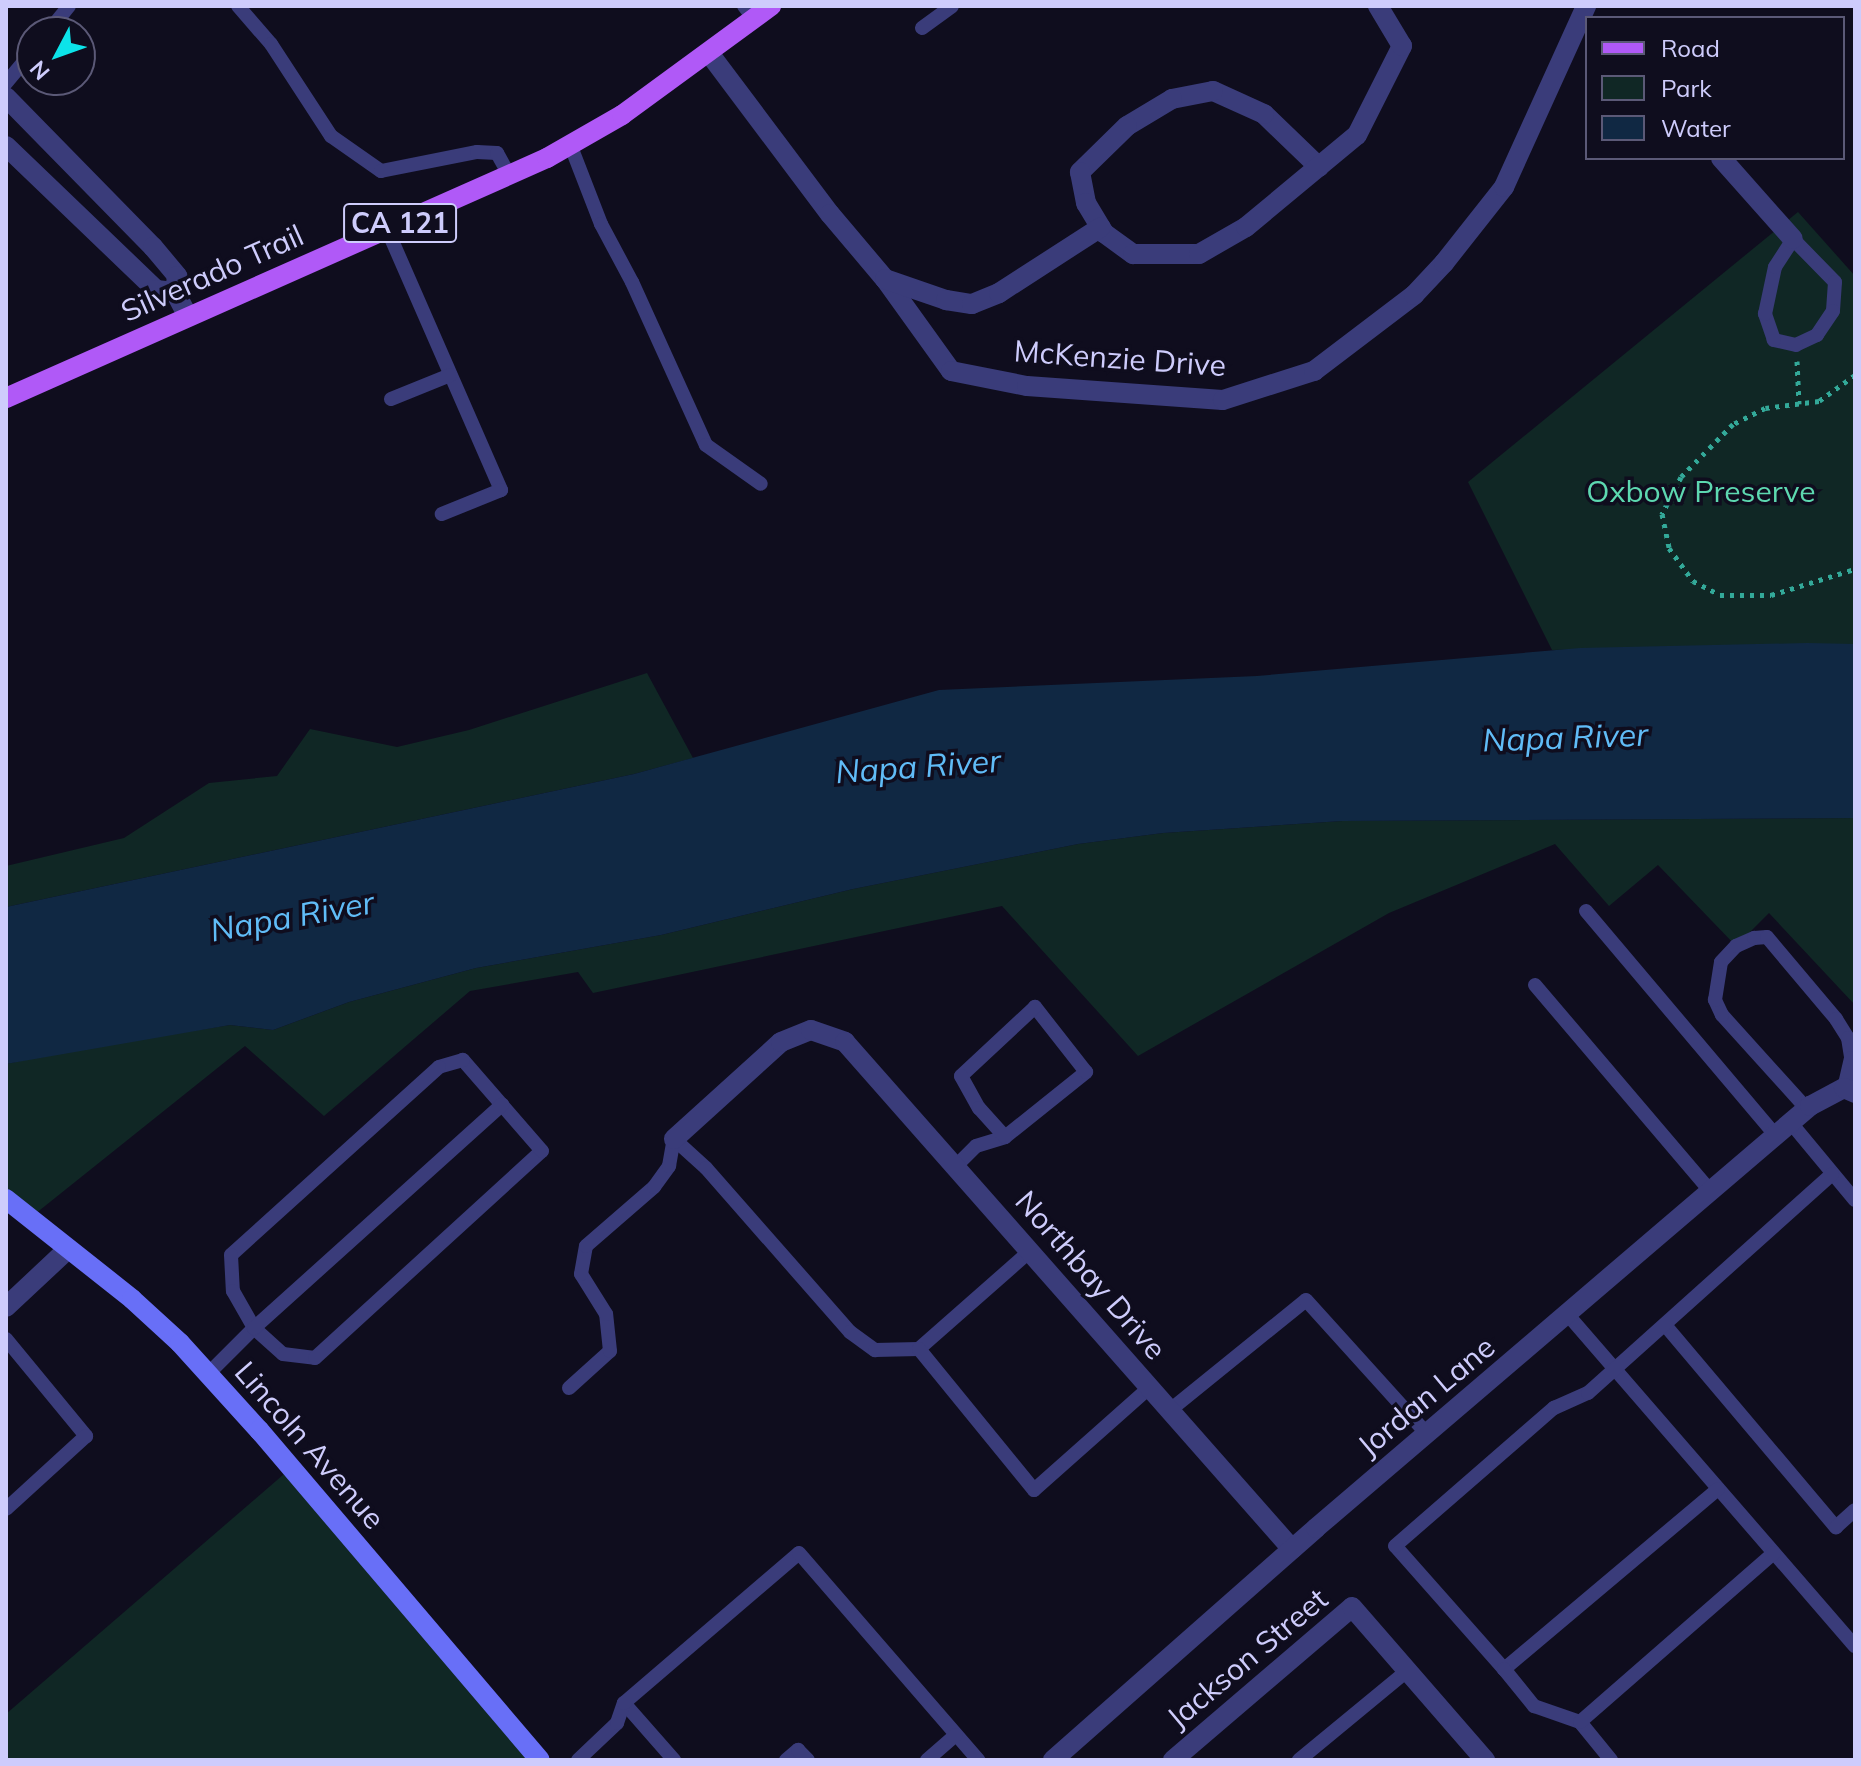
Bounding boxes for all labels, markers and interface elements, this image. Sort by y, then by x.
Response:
north arrow [16,16,96,96]
legend [1585,16,1845,160]
text: Road [1661,33,1720,63]
text: N [23,55,55,86]
text: Park [1661,73,1712,103]
text: Water [1661,113,1731,143]
road number: CA 121 [342,199,458,247]
street label: Silverado Trail [115,217,309,329]
street label: McKenzie Drive [1013,333,1227,383]
park label: Oxbow Preserve [1586,473,1816,509]
water label: Napa River [1482,715,1648,759]
water label: Napa River [834,741,1002,791]
water label: Napa River [207,883,377,949]
street label: Northbay Drive [1008,1183,1174,1367]
street label: Jordan Lane [1350,1328,1502,1464]
street label: Lincoln Avenue [228,1354,392,1536]
street label: Jackson Street [1159,1580,1335,1736]

